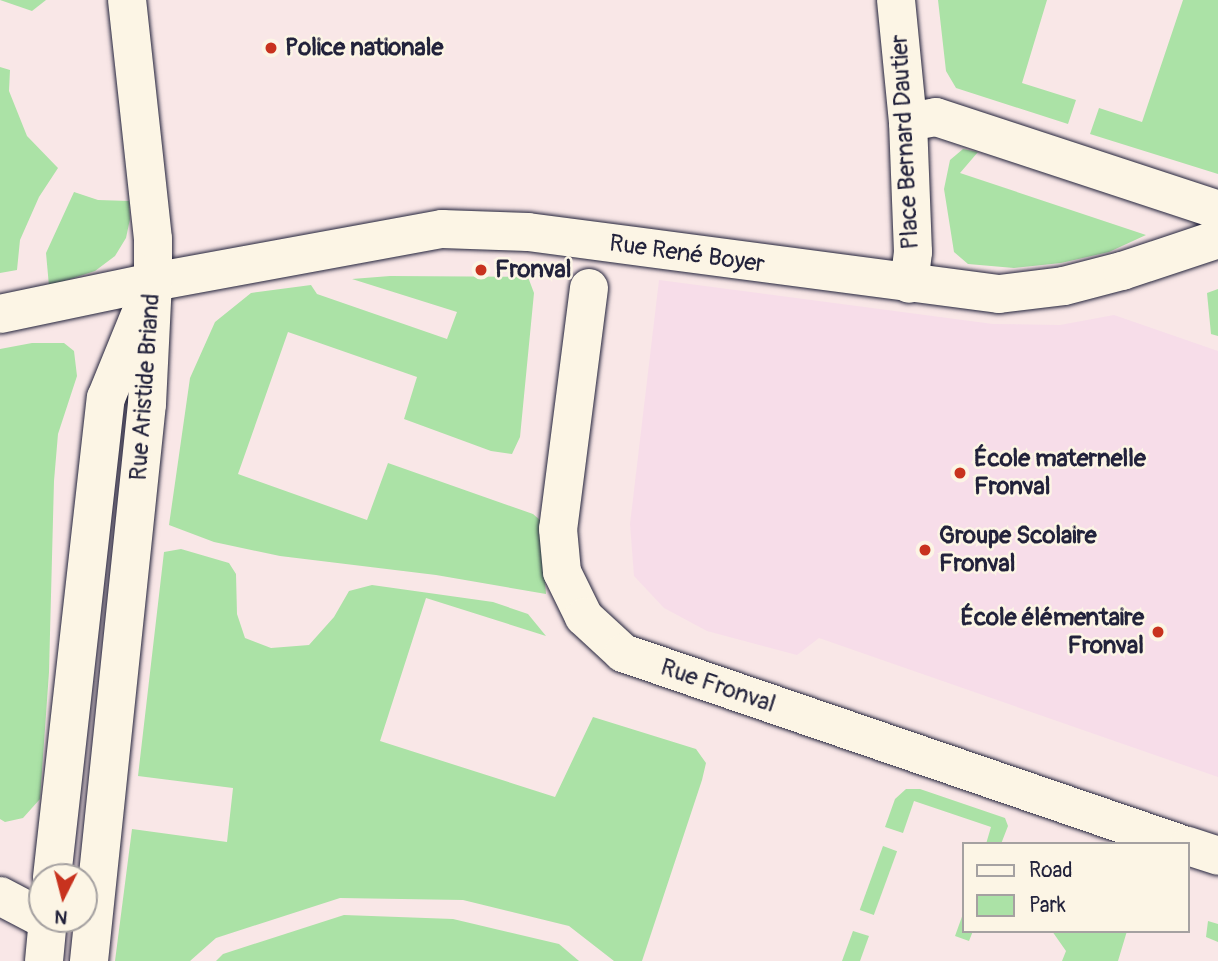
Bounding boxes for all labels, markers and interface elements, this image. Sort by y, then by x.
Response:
place label: Police nationale [285,34,443,62]
street label: Place Bernard Dautier [885,34,925,250]
marker: Police nationale [263,40,279,56]
street label: Rue René Boyer [607,229,767,279]
place label: Fronval [495,256,571,284]
marker: Fronval [473,262,489,278]
street label: Rue Aristide Briand [124,293,166,481]
place label: École maternelle Fronval [974,445,1146,501]
marker: École maternelle Fronval [952,465,968,481]
place label: Groupe Scolaire Fronval [939,522,1096,578]
marker: Groupe Scolaire Fronval [917,542,933,558]
place label: École élémentaire Fronval [960,604,1144,660]
marker: École élémentaire Fronval [1150,624,1166,640]
street label: Rue Fronval [657,653,779,719]
legend [962,842,1190,933]
text: Road [1029,857,1073,884]
north arrow [28,863,98,933]
text: Park [1029,892,1066,919]
text: N [53,904,69,930]

